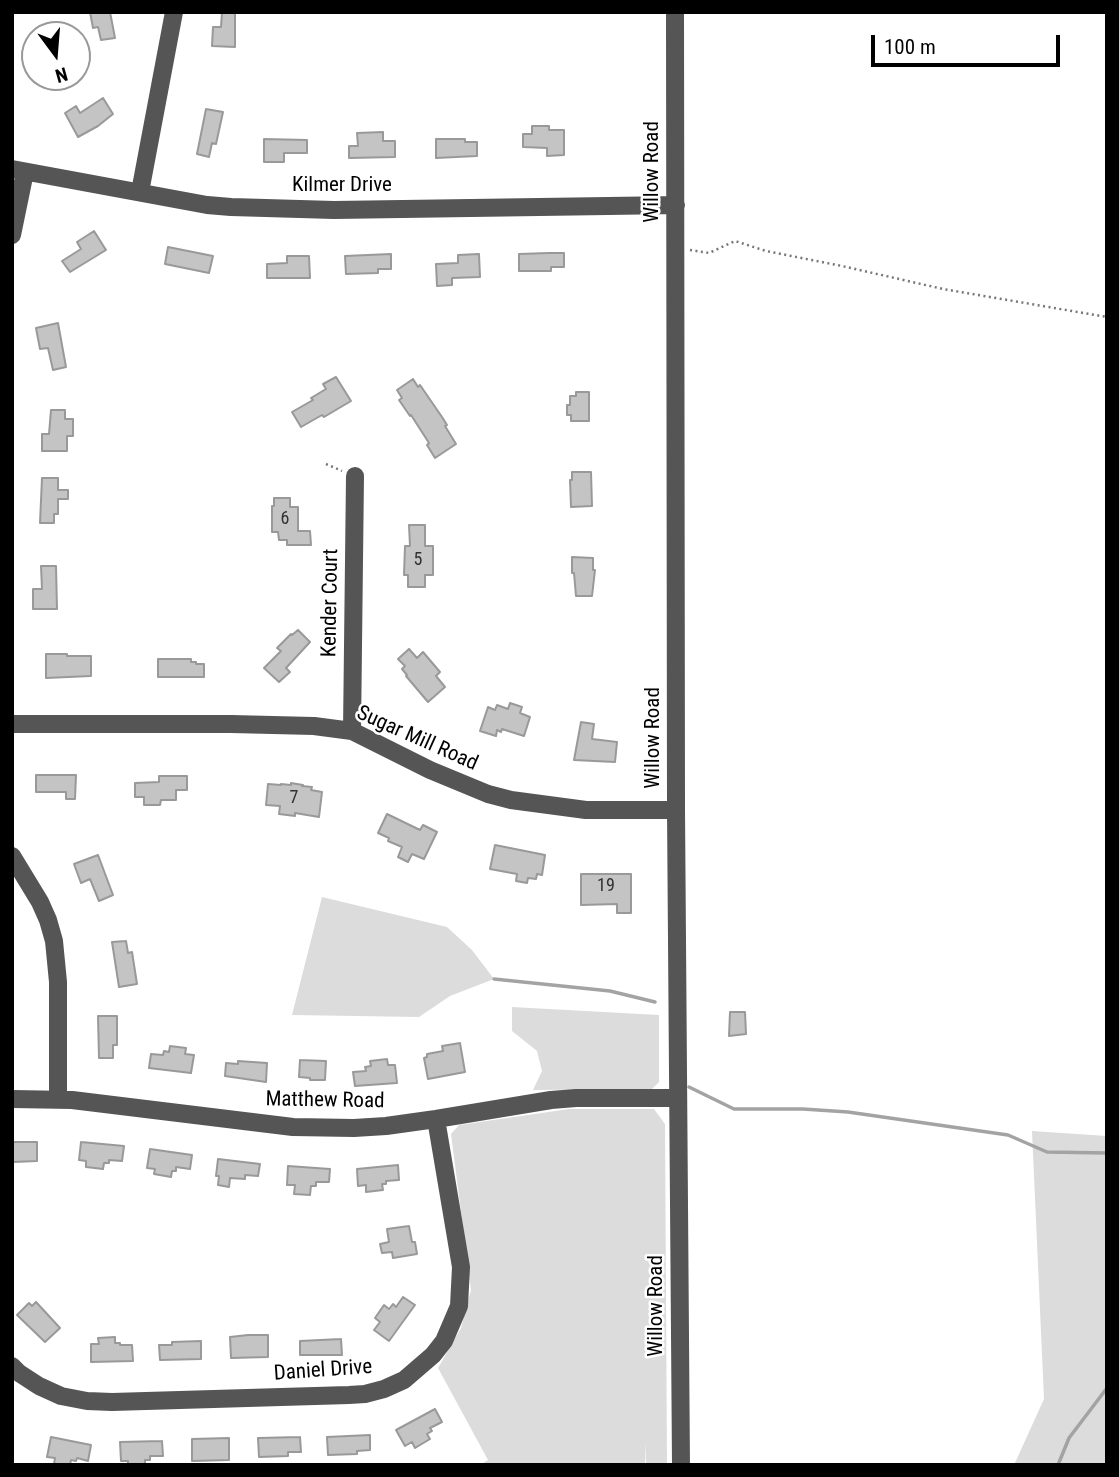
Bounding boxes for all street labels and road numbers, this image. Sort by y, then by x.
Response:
street label: Willow Road [640,121,666,223]
street label: Kilmer Drive [292,173,392,199]
street label: Kender Court [317,549,345,657]
street label: Willow Road [641,687,667,789]
street label: Sugar Mill Road [353,701,481,777]
street label: Matthew Road [265,1087,385,1115]
street label: Willow Road [644,1255,670,1357]
street label: Daniel Drive [273,1355,373,1387]

